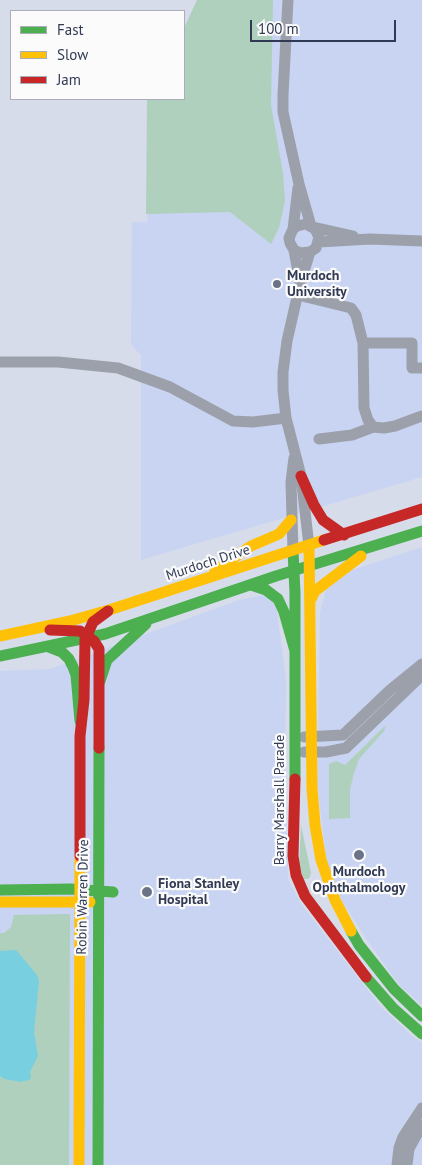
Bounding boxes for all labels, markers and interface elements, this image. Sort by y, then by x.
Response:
legend [10,10,185,100]
scale bar [252,10,398,42]
text: 100 m [258,19,299,38]
text: Fast [57,20,84,39]
text: Slow [57,45,88,64]
text: Jam [57,70,81,89]
place label: Murdoch University [287,268,347,300]
marker: Murdoch University [271,278,283,290]
street label: Murdoch Drive [164,541,252,585]
street label: Barry Marshall Parade [272,735,288,865]
street label: Robin Warren Drive [74,839,92,955]
marker: Murdoch Ophthalmology [352,848,366,862]
place label: Murdoch Ophthalmology [313,864,405,896]
place label: Fiona Stanley Hospital [158,876,239,909]
marker: Fiona Stanley Hospital [140,885,154,899]

